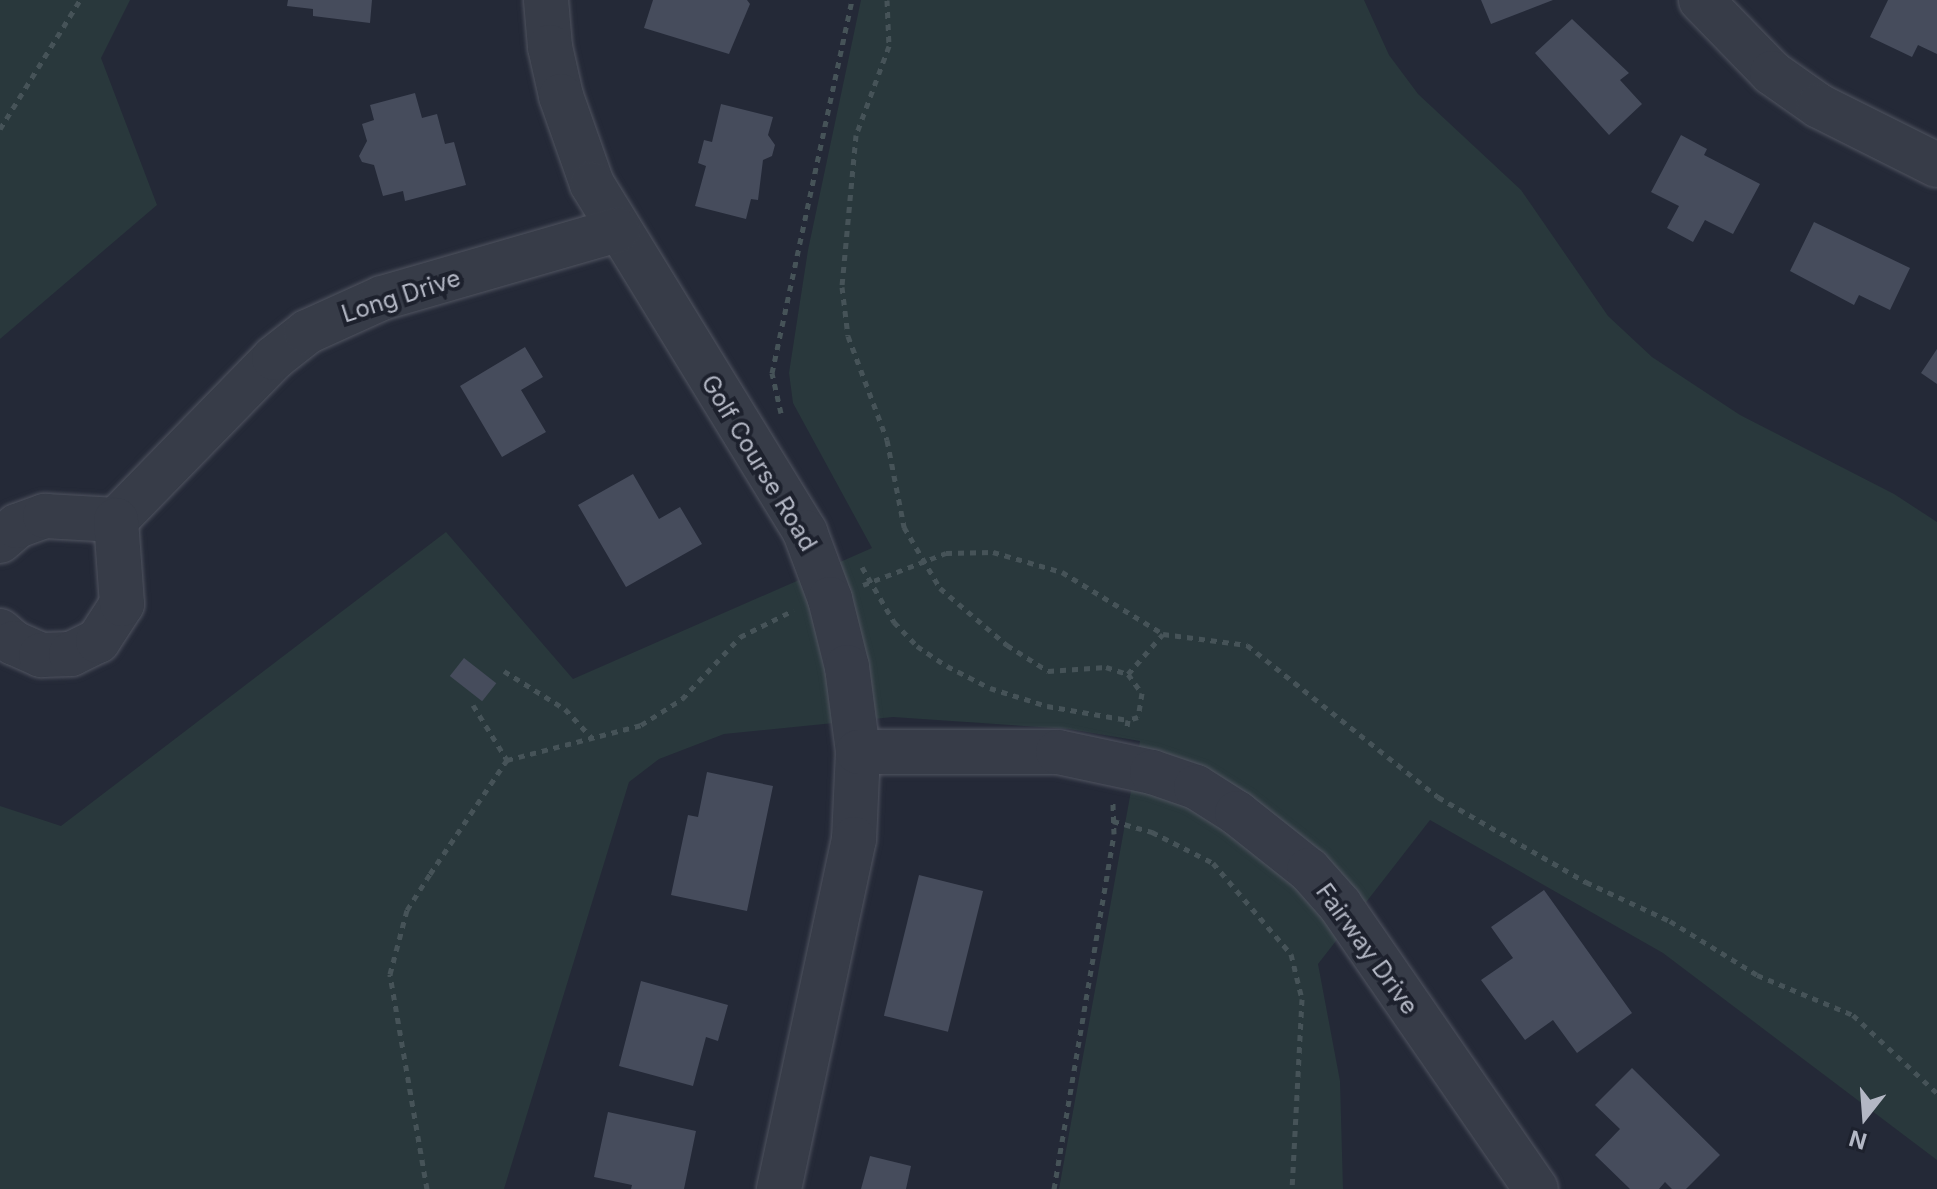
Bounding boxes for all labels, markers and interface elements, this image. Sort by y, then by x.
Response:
street label: Long Drive [338,263,464,329]
street label: Golf Course Road [695,370,823,556]
street label: Fairway Drive [1310,878,1424,1020]
north arrow [1825,1077,1905,1157]
text: N [1846,1125,1870,1155]

